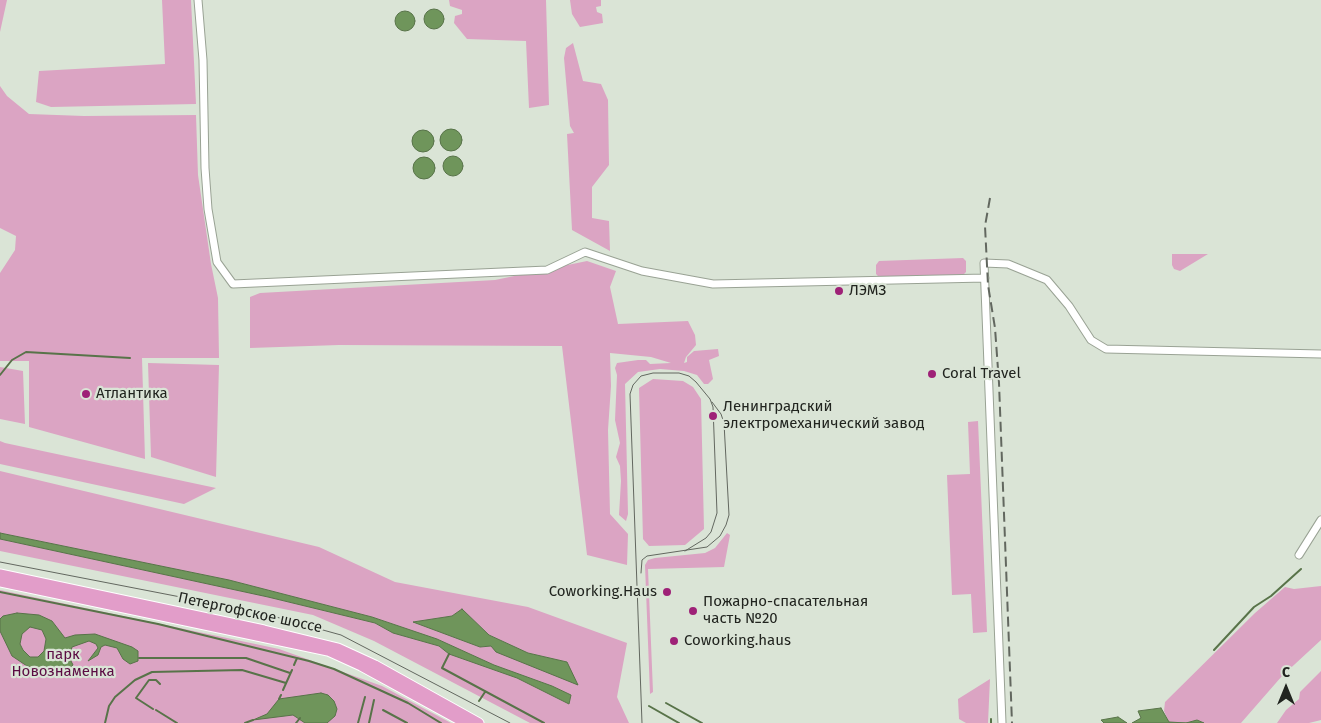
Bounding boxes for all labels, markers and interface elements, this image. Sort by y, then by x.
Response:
place label: ЛЭМЗ [849,282,886,300]
marker: ЛЭМЗ [833,285,845,297]
place label: Coral Travel [942,365,1021,383]
marker: Coral Travel [926,368,938,380]
place label: Атлантика [96,385,168,403]
marker: Атлантика [80,388,92,400]
place label: Ленинградский электромеханический завод [723,398,925,433]
marker: Ленинградский электромеханический завод [707,410,719,422]
place label: Coworking.Haus [549,583,657,601]
marker: Coworking.Haus [661,586,673,598]
street label: Петергофское шоссе [176,589,324,637]
place label: Пожарно-спасательная часть №20 [703,593,868,628]
marker: Пожарно-спасательная часть №20 [687,605,699,617]
place label: Coworking.haus [684,632,791,650]
marker: Coworking.haus [668,635,680,647]
park label: парк Новознаменка [11,646,115,681]
north arrow [1261,663,1311,713]
text: С [1282,664,1290,681]

